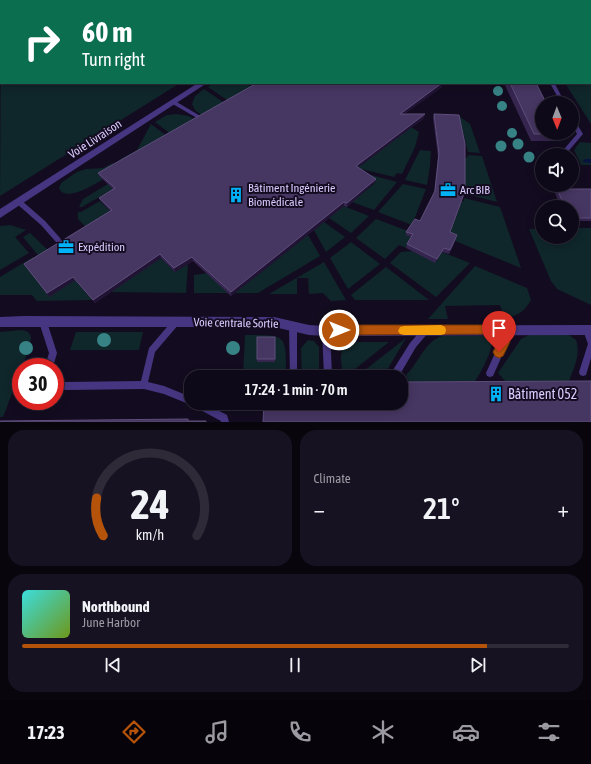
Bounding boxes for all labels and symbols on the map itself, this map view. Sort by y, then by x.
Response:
north arrow [535,96,579,140]
street label: Voie Livraison [66,117,124,161]
place label: Bâtiment Ingénierie Biomédicale [248,181,336,209]
office icon: Arc BIB [439,181,457,199]
place label: Arc BIB [460,183,490,197]
building icon: Bâtiment Ingénierie Biomédicale [227,186,245,204]
office icon: Expédition [57,238,75,256]
place label: Expédition [78,240,125,254]
position arrow [318,309,360,351]
pin [482,311,516,352]
street label: Voie centrale Sortie [193,315,279,331]
speed limit sign: 30 [12,358,64,410]
building icon: Bâtiment 052 [487,385,505,403]
place label: Bâtiment 052 [508,386,577,402]

